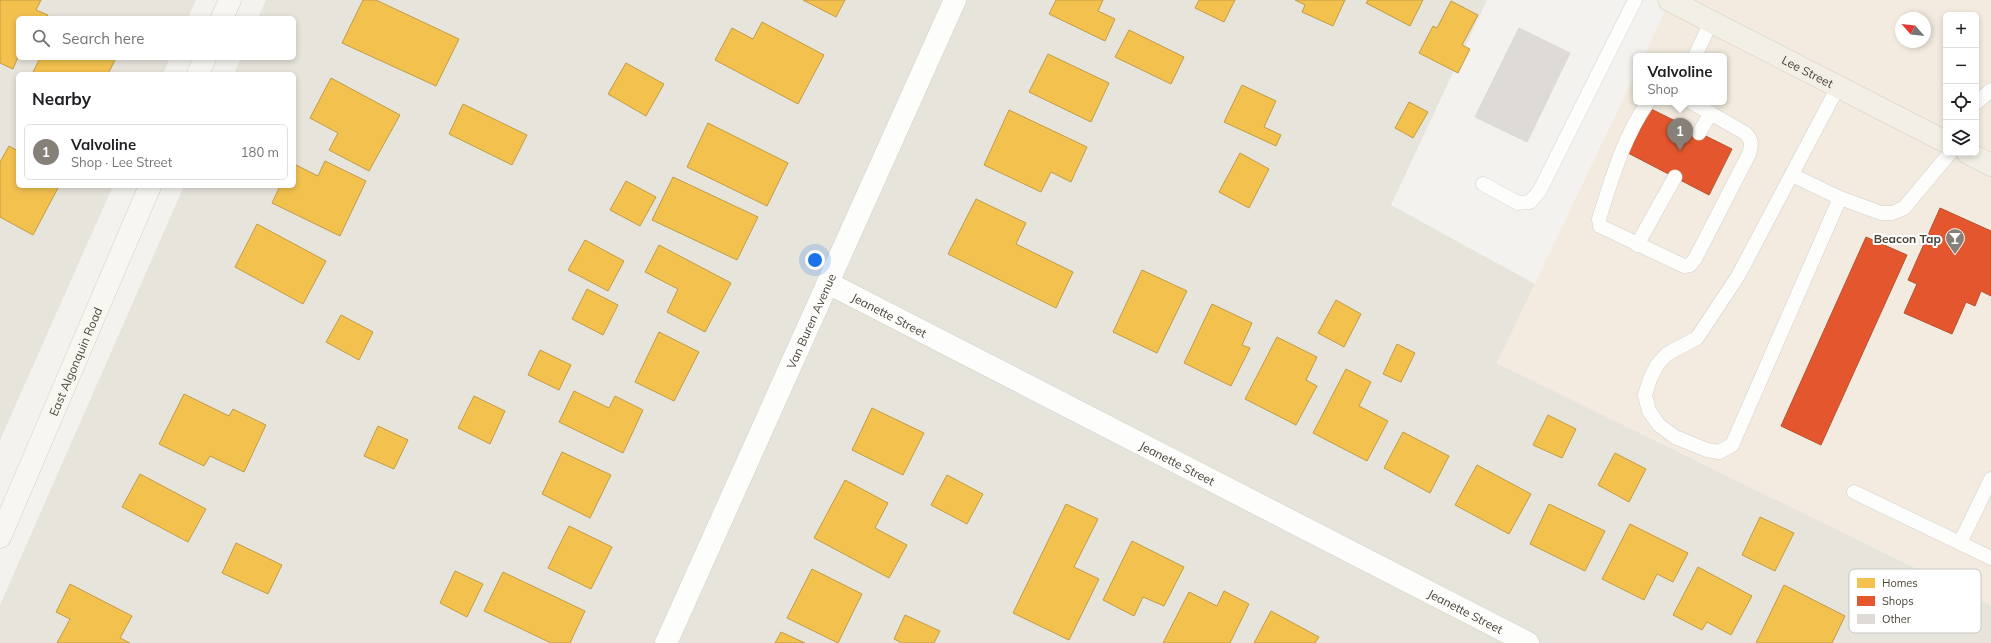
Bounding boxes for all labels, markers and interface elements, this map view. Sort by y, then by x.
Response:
north arrow [1895,12,1931,48]
map controls [1943,12,1979,156]
button: + [1943,12,1979,48]
search box [16,16,296,60]
icon: search [30,27,52,49]
text: Search here [62,29,144,48]
button: − [1943,48,1979,84]
street label: Lee Street [1780,52,1836,91]
popup [1633,53,1727,105]
text: Valvoline [1647,62,1713,81]
text: Shop [1647,81,1678,97]
button: locate [1943,84,1979,120]
text: Nearby [32,88,91,109]
pin: 1 [1667,118,1693,151]
button: layers [1943,120,1979,156]
text: Valvoline [71,135,136,154]
text: 1 [42,144,50,160]
text: 180 m [241,144,279,160]
text: Shop · Lee Street [71,154,172,170]
bar icon: Beacon Tap [1944,227,1966,255]
place label: Beacon Tap [1874,231,1941,246]
your location [805,250,825,270]
street label: Van Buren Avenue [783,271,839,371]
street label: Jeanette Street [849,289,929,340]
street label: East Algonquin Road [45,305,105,418]
street label: Jeanette Street [1137,437,1218,488]
legend [1849,569,1981,633]
text: Homes [1882,576,1918,590]
street label: Jeanette Street [1426,585,1506,636]
text: Shops [1882,594,1914,608]
text: Other [1882,612,1911,626]

